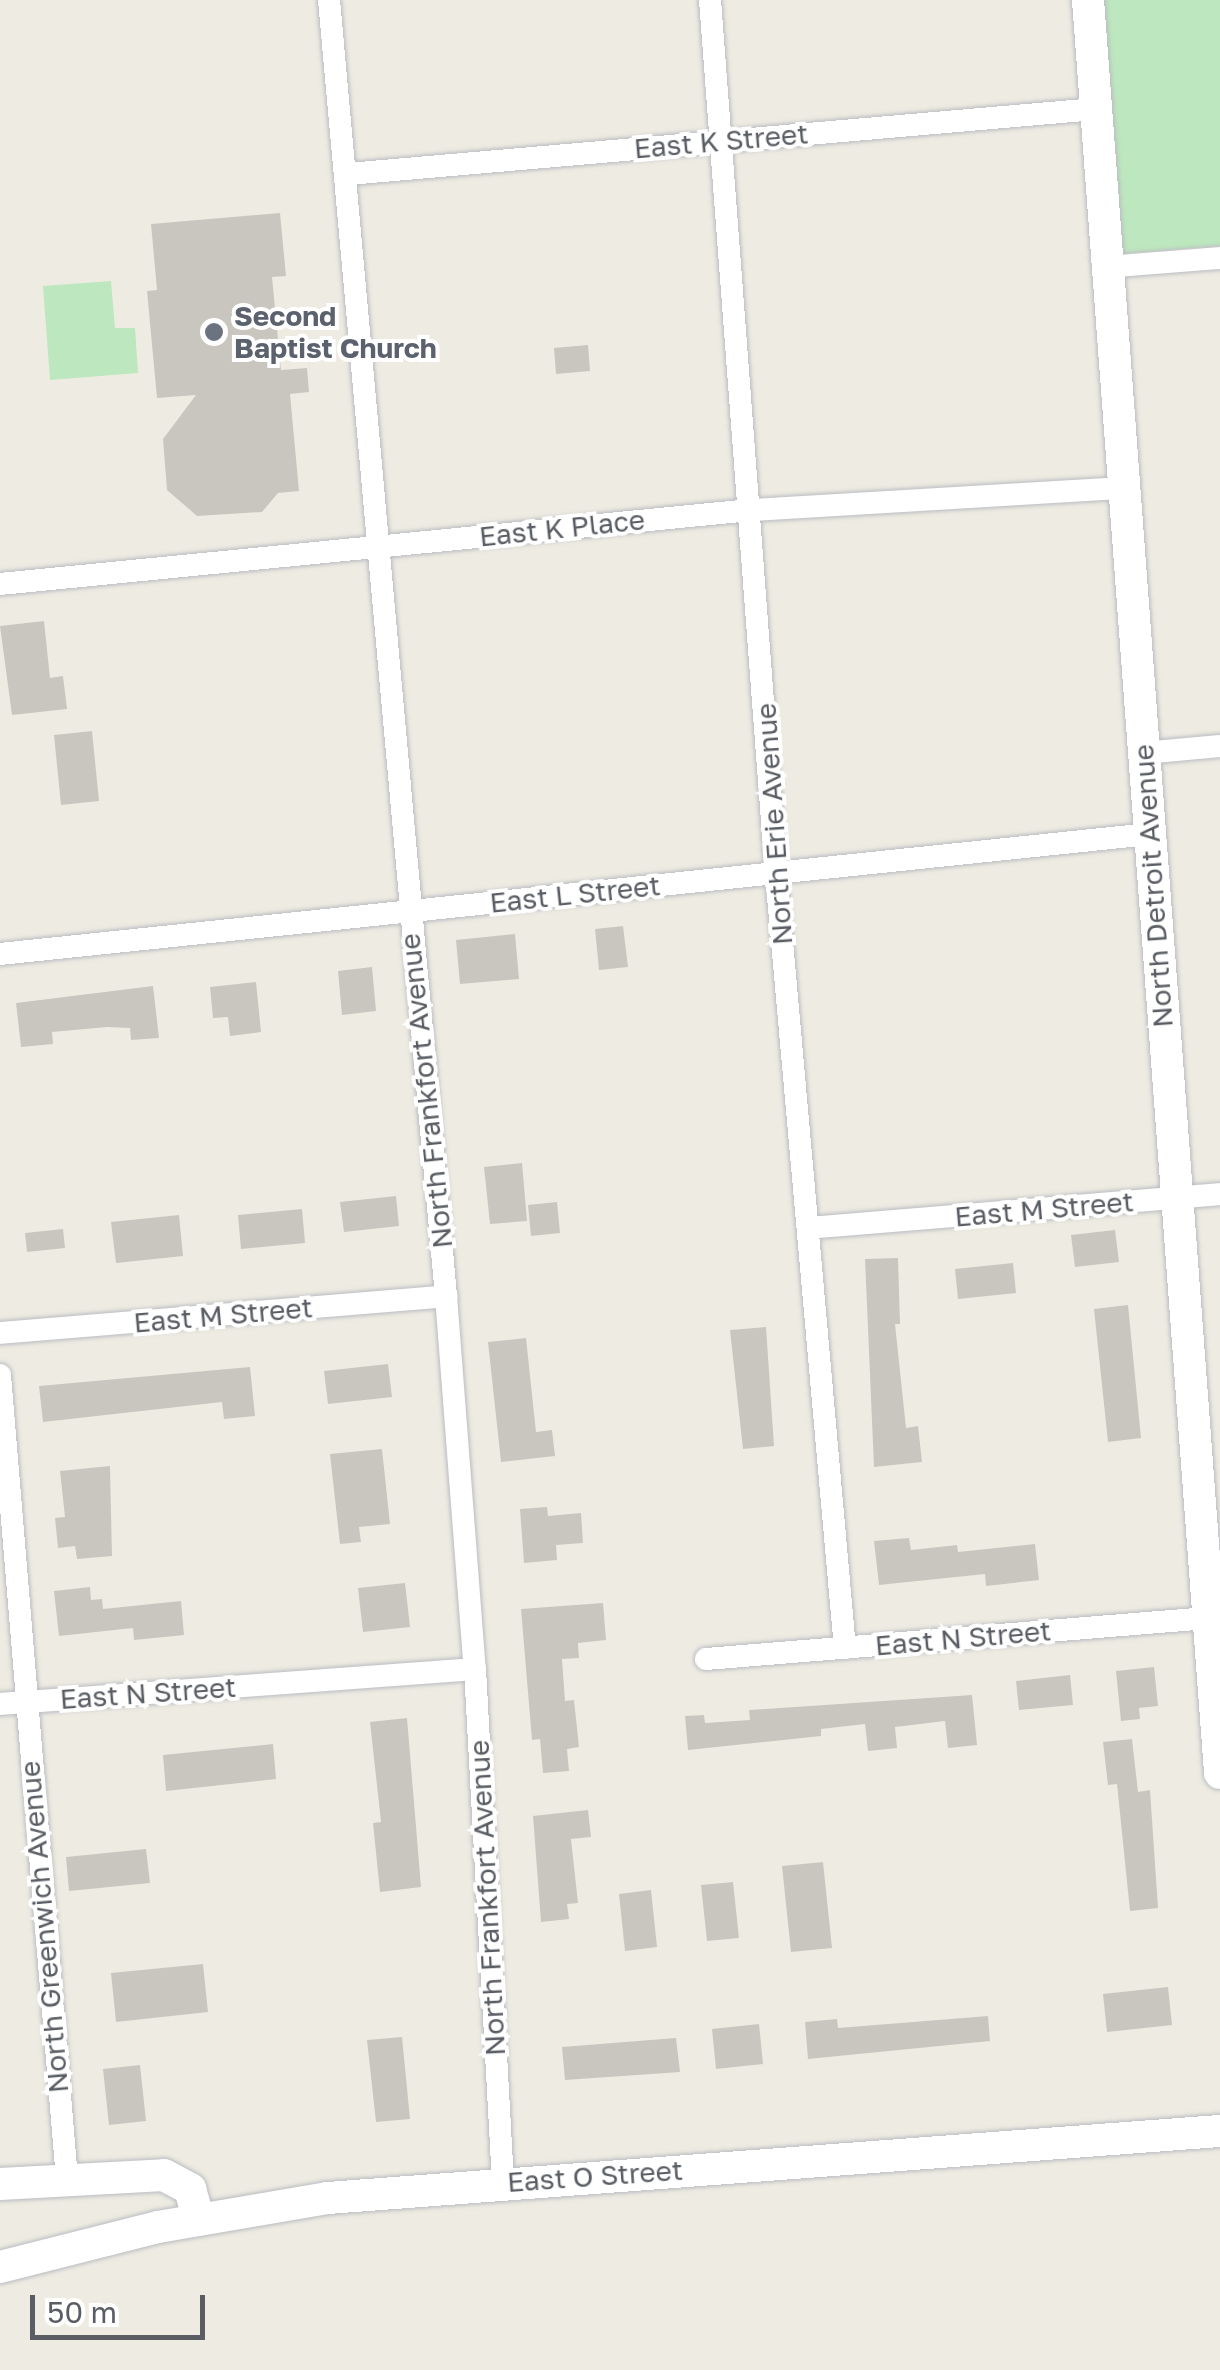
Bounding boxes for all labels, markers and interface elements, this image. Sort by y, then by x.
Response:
street label: East K Street [632,117,810,165]
place label: Second Baptist Church [234,299,437,365]
marker: Second Baptist Church [203,321,225,343]
street label: East K Place [477,503,647,553]
street label: North Erie Avenue [749,702,799,946]
street label: North Detroit Avenue [1126,743,1180,1029]
street label: East L Street [488,868,662,920]
street label: North Frankfort Avenue [393,932,459,1250]
street label: East M Street [953,1184,1135,1234]
street label: East M Street [132,1290,314,1340]
street label: East N Street [873,1614,1053,1662]
street label: East N Street [59,1670,237,1716]
street label: North Frankfort Avenue [462,1739,512,2057]
street label: North Greenwich Avenue [13,1760,75,2094]
street label: East O Street [506,2153,684,2199]
scale bar [35,2275,210,2337]
text: 50 m [47,2294,117,2330]

